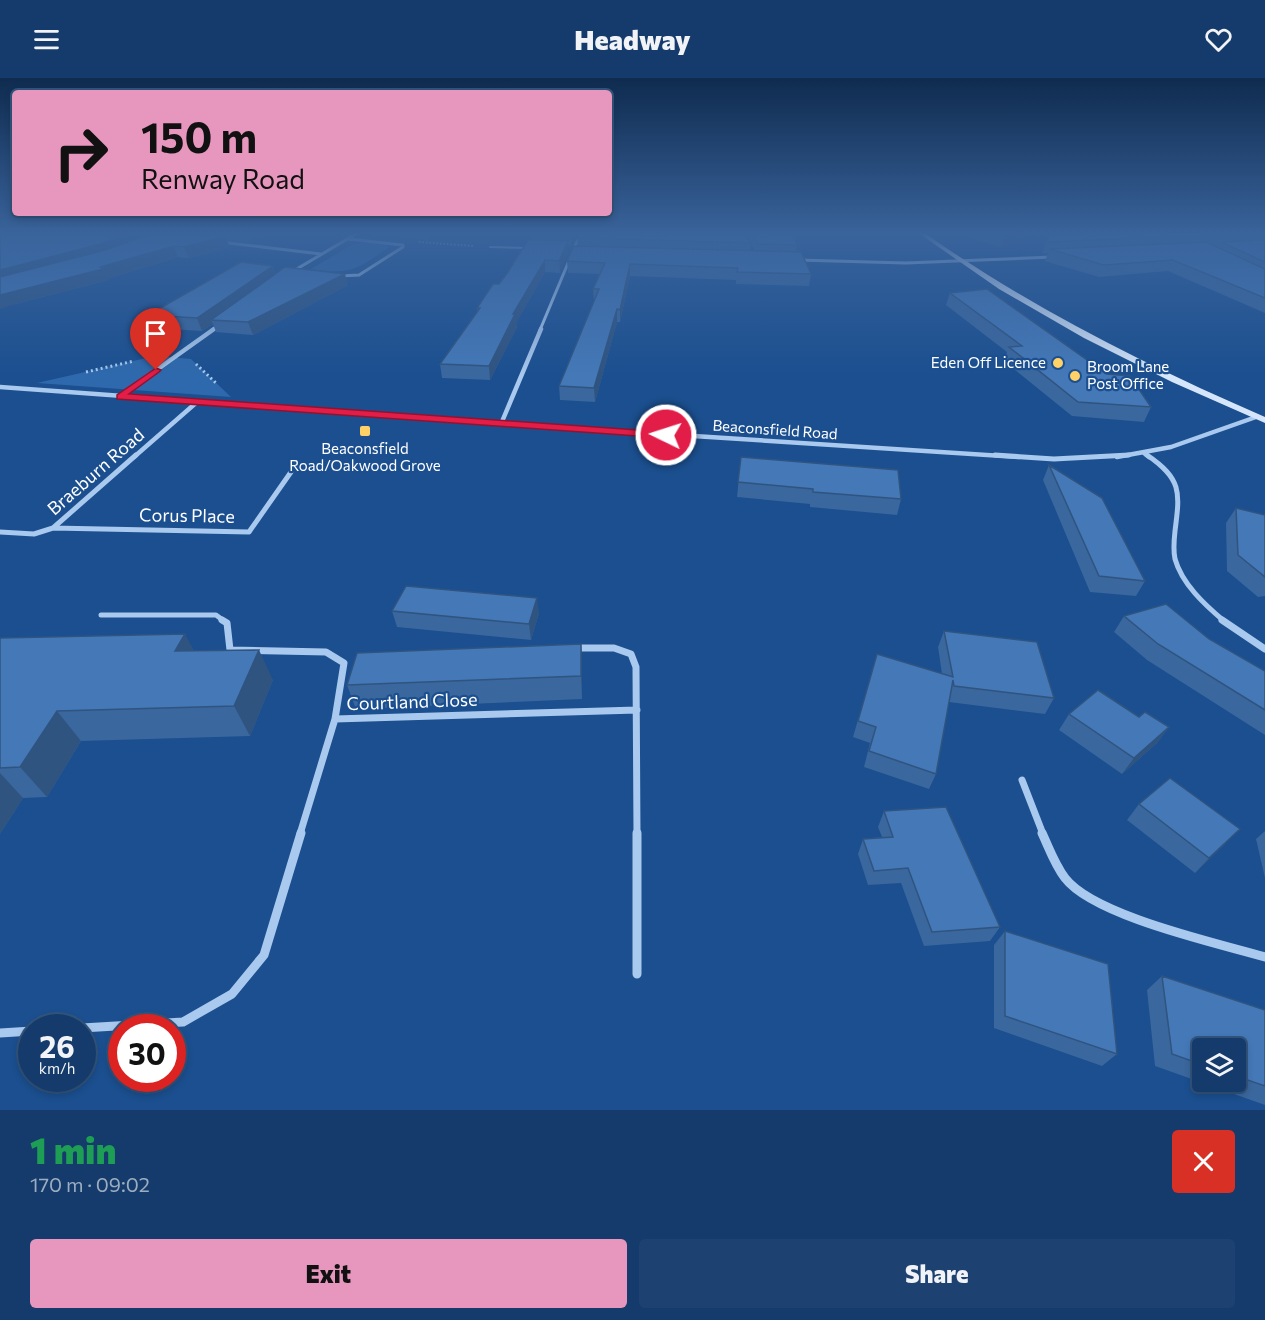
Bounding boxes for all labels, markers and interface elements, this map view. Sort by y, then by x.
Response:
icon: menu [30,23,63,56]
text: Headway [574,23,691,56]
icon: heart [1202,23,1235,56]
text: 150 m [141,110,257,162]
icon: right [42,114,120,192]
text: Renway Road [141,162,305,195]
pin [130,308,181,370]
icon: arrive [139,317,172,350]
place label: Eden Off Licence [931,353,1046,371]
marker: Eden Off Licence [1051,356,1065,370]
place label: Broom Lane Post Office [1087,357,1169,392]
marker: Broom Lane Post Office [1068,369,1082,383]
position arrow [634,403,698,467]
street label: Beaconsfield Road [712,416,838,442]
street label: Braeburn Road [42,423,148,519]
marker: Beaconsfield Road/Oakwood Grove [358,424,372,438]
place label: Beaconsfield Road/Oakwood Grove [289,439,441,474]
street label: Corus Place [139,503,235,527]
street label: Courtland Close [346,688,478,714]
speed limit sign: 30 [108,1014,186,1092]
text: 26 [39,1027,75,1064]
map controls [1192,1038,1246,1092]
button: layers [1192,1038,1246,1092]
text: km/h [39,1059,75,1077]
text: 1 min [30,1127,116,1171]
button: close [1172,1130,1235,1193]
text: 170 m · 09:02 [30,1172,150,1196]
button: Exit [30,1239,627,1308]
button: Share [639,1239,1235,1308]

